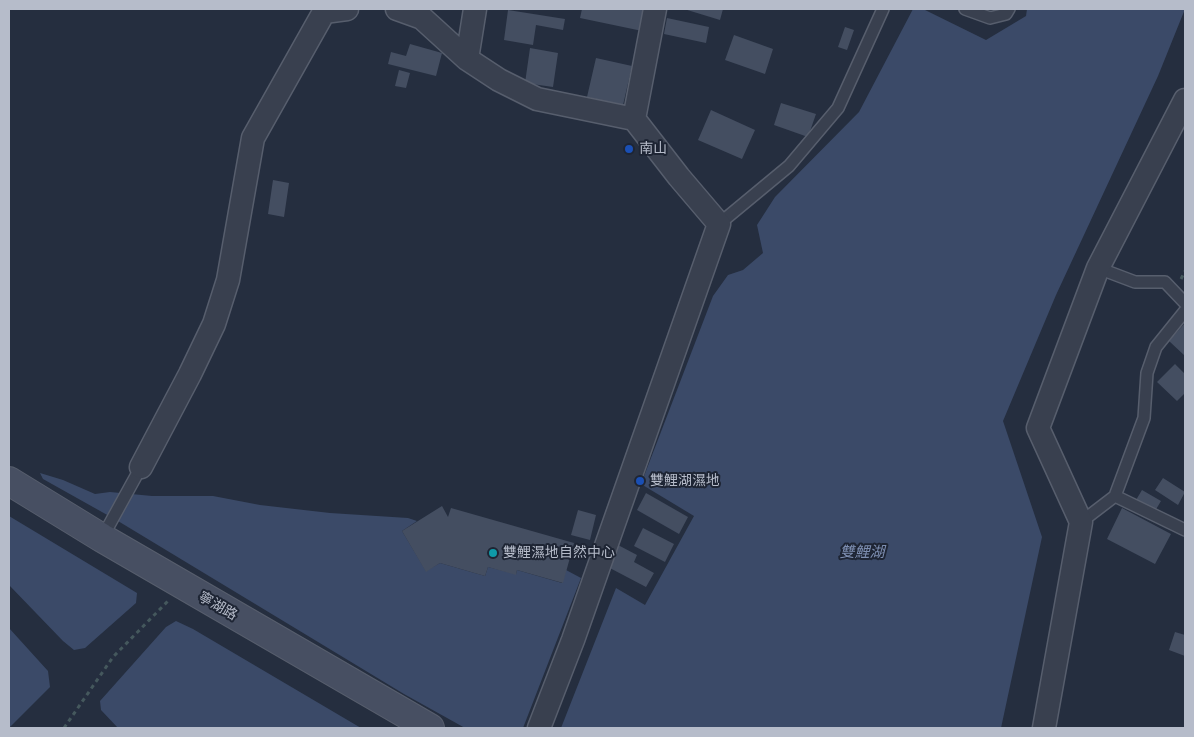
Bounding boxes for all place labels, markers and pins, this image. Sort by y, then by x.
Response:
place label: 南山 [639,141,667,157]
marker: 南山 [623,143,635,155]
place label: 雙鯉湖濕地 [650,473,720,489]
marker: 雙鯉湖濕地 [634,475,646,487]
place label: 雙鯉濕地自然中心 [503,545,615,561]
marker: 雙鯉濕地自然中心 [487,547,499,559]

